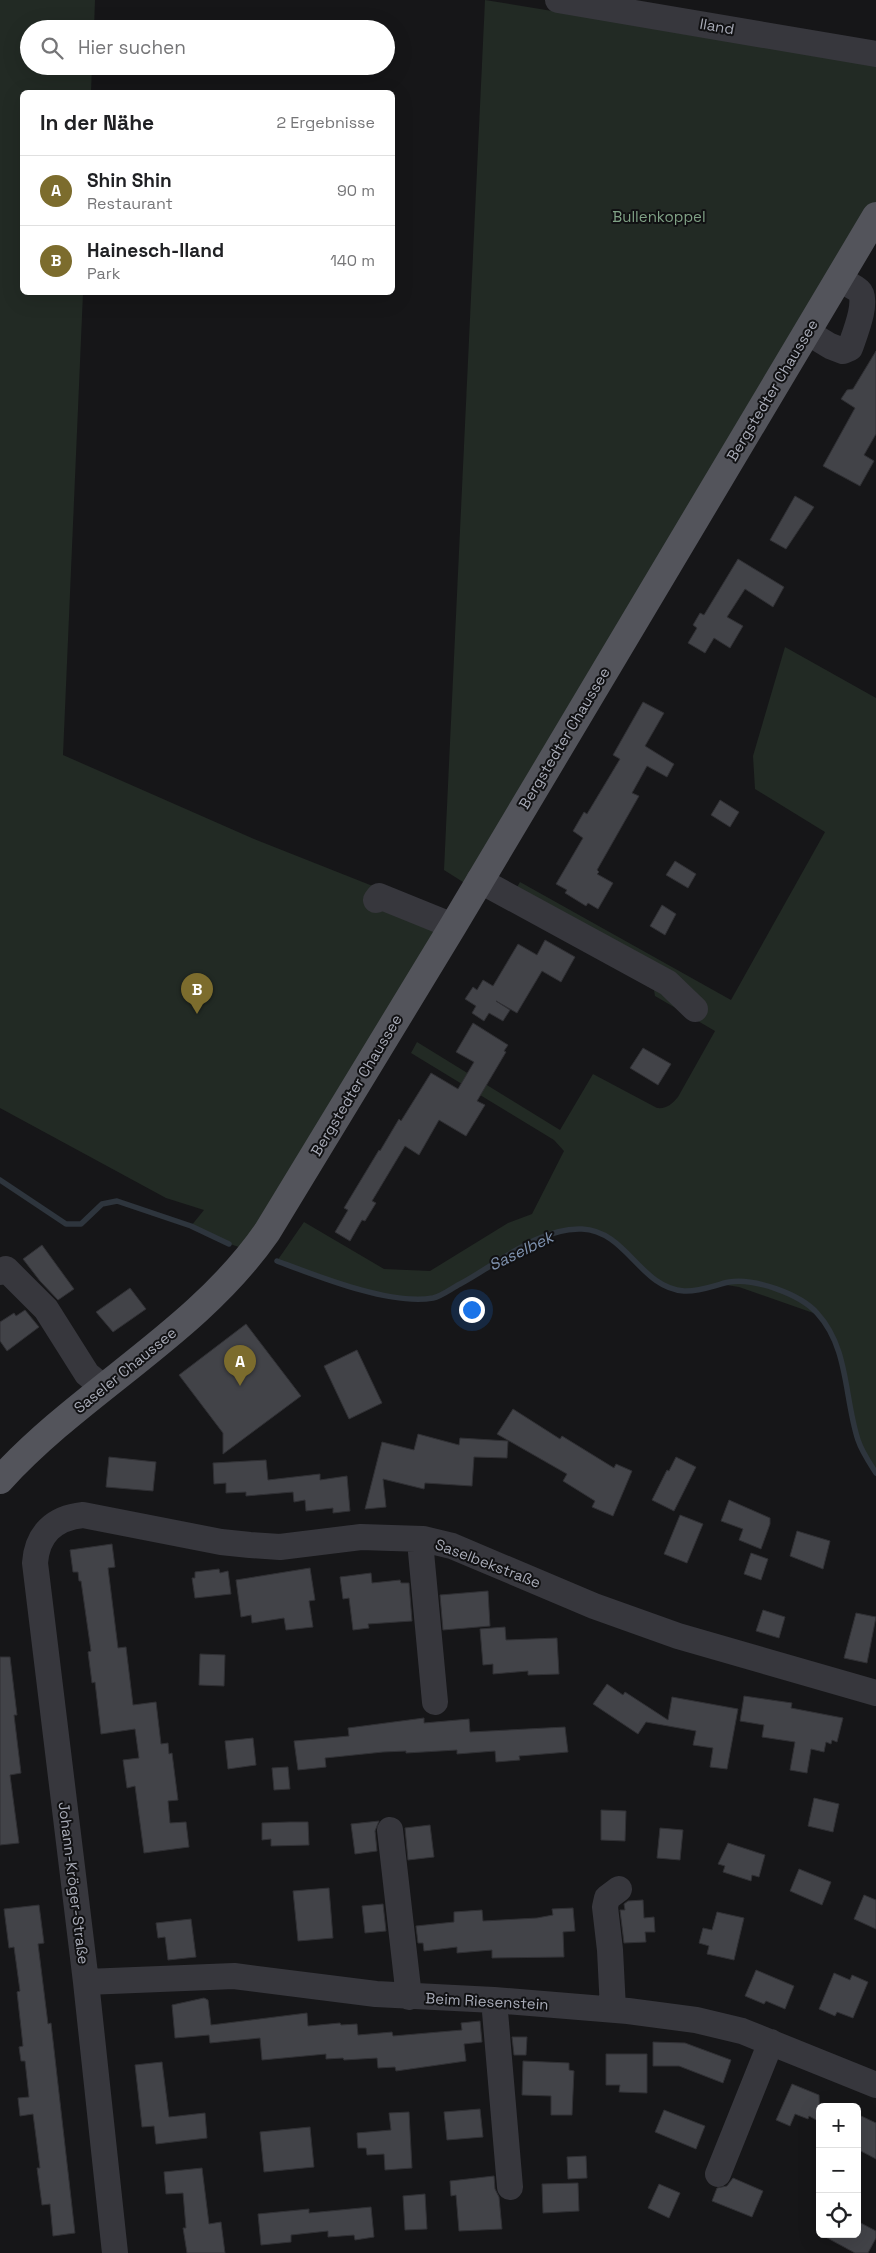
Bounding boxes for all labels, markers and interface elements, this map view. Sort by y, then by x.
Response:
street label: Iland [698,14,736,38]
search box [20,20,395,75]
icon: search [38,34,66,62]
text: Hier suchen [78,35,186,60]
text: In der Nähe [40,109,154,136]
text: 2 Ergebnisse [276,112,375,133]
text: Shin Shin [87,168,172,193]
text: A [51,180,61,201]
text: 90 m [337,180,375,201]
text: Restaurant [87,193,173,214]
park label: Bullenkoppel [612,207,706,226]
text: Hainesch-Iland [87,238,224,263]
text: B [51,250,61,271]
text: 140 m [330,250,375,271]
text: Park [87,263,120,284]
street label: Bergstedter Chaussee [722,316,822,464]
street label: Bergstedter Chaussee [514,664,614,812]
pin: B [181,973,213,1014]
street label: Bergstedter Chaussee [306,1011,406,1159]
water label: Saselbek [485,1225,559,1276]
your location [459,1297,485,1323]
street label: Saseler Chaussee [70,1323,180,1417]
pin: A [224,1345,256,1386]
street label: Saselbekstraße [432,1534,544,1592]
street label: Johann-Kröger-Straße [55,1801,93,1966]
street label: Beim Riesenstein [425,1988,549,2014]
map controls [816,2103,861,2238]
button: + [816,2103,861,2148]
button: − [816,2148,861,2193]
button: locate [816,2193,861,2238]

